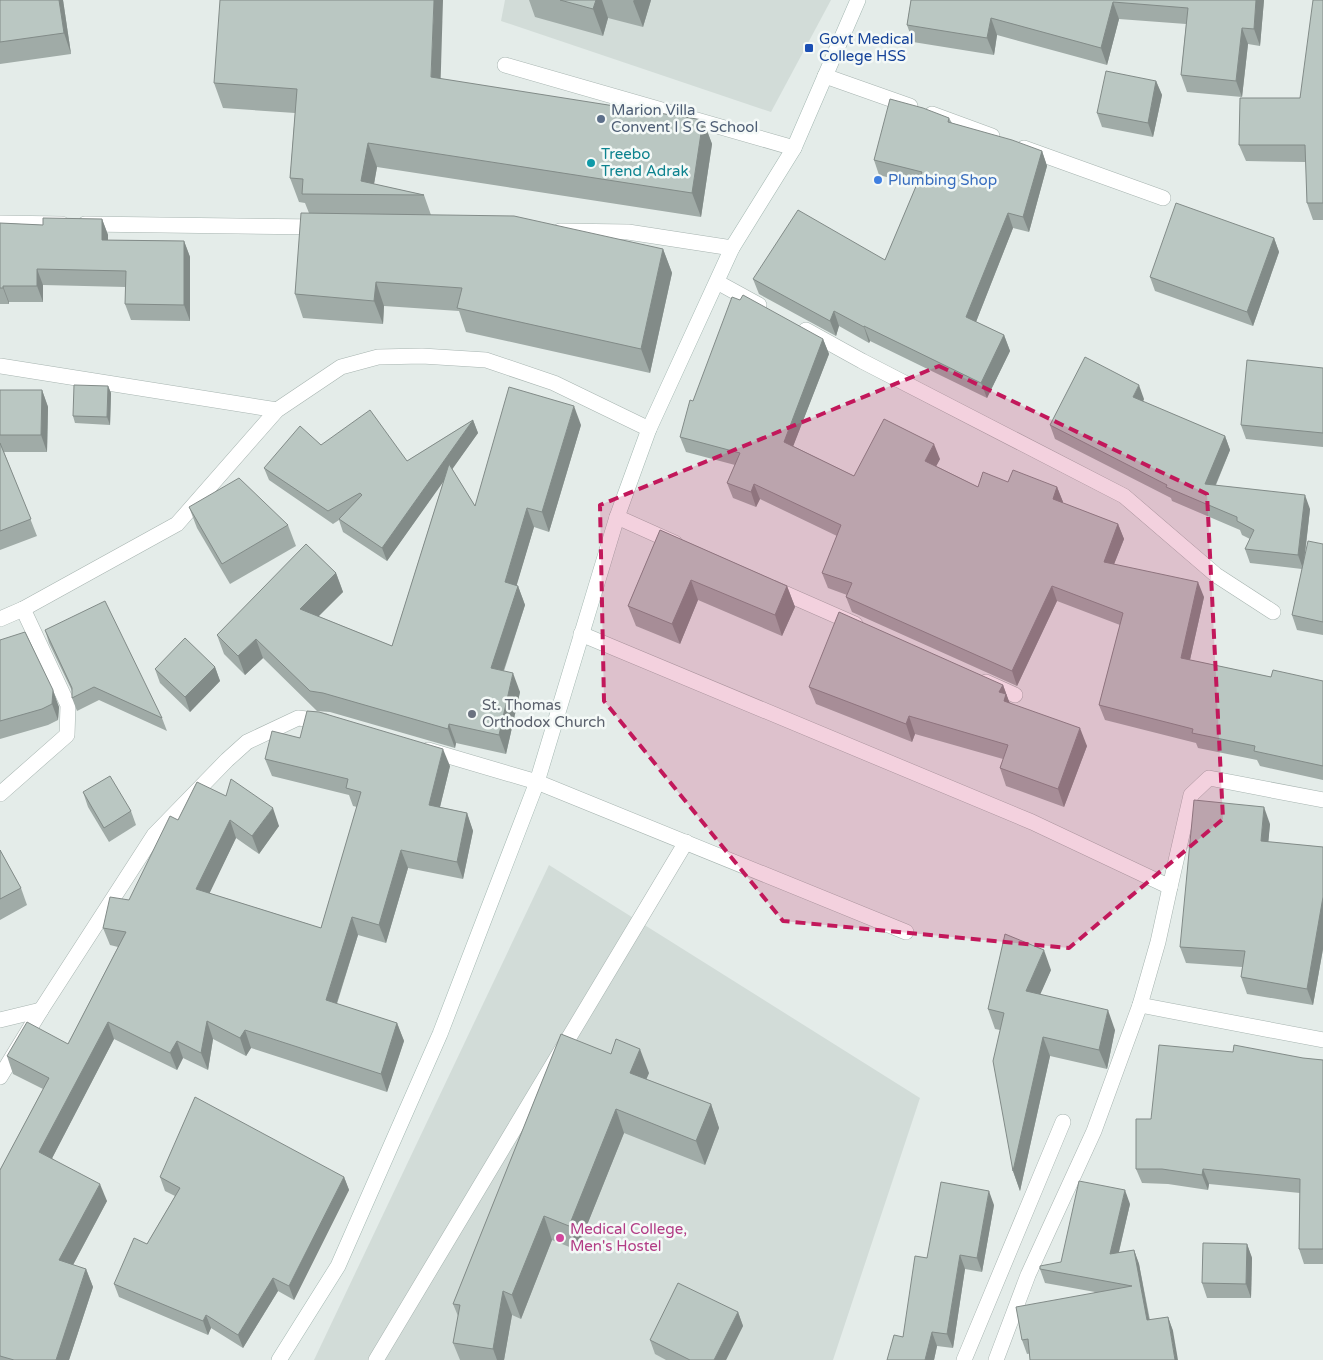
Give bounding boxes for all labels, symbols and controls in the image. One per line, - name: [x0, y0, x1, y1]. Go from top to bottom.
- place label: Govt Medical College HSS: [819, 30, 913, 65]
- marker: Govt Medical College HSS: [803, 42, 815, 54]
- place label: Marion Villa Convent I S C School: [611, 101, 758, 136]
- marker: Marion Villa Convent I S C School: [595, 113, 607, 125]
- place label: Treebo Trend Adrak: [601, 145, 689, 180]
- marker: Treebo Trend Adrak: [585, 157, 597, 169]
- place label: Plumbing Shop: [888, 171, 997, 189]
- marker: Plumbing Shop: [872, 174, 884, 186]
- place label: St. Thomas Orthodox Church: [482, 696, 605, 731]
- marker: St. Thomas Orthodox Church: [466, 708, 478, 720]
- place label: Medical College, Men's Hostel: [570, 1220, 687, 1255]
- marker: Medical College, Men's Hostel: [554, 1232, 566, 1244]

